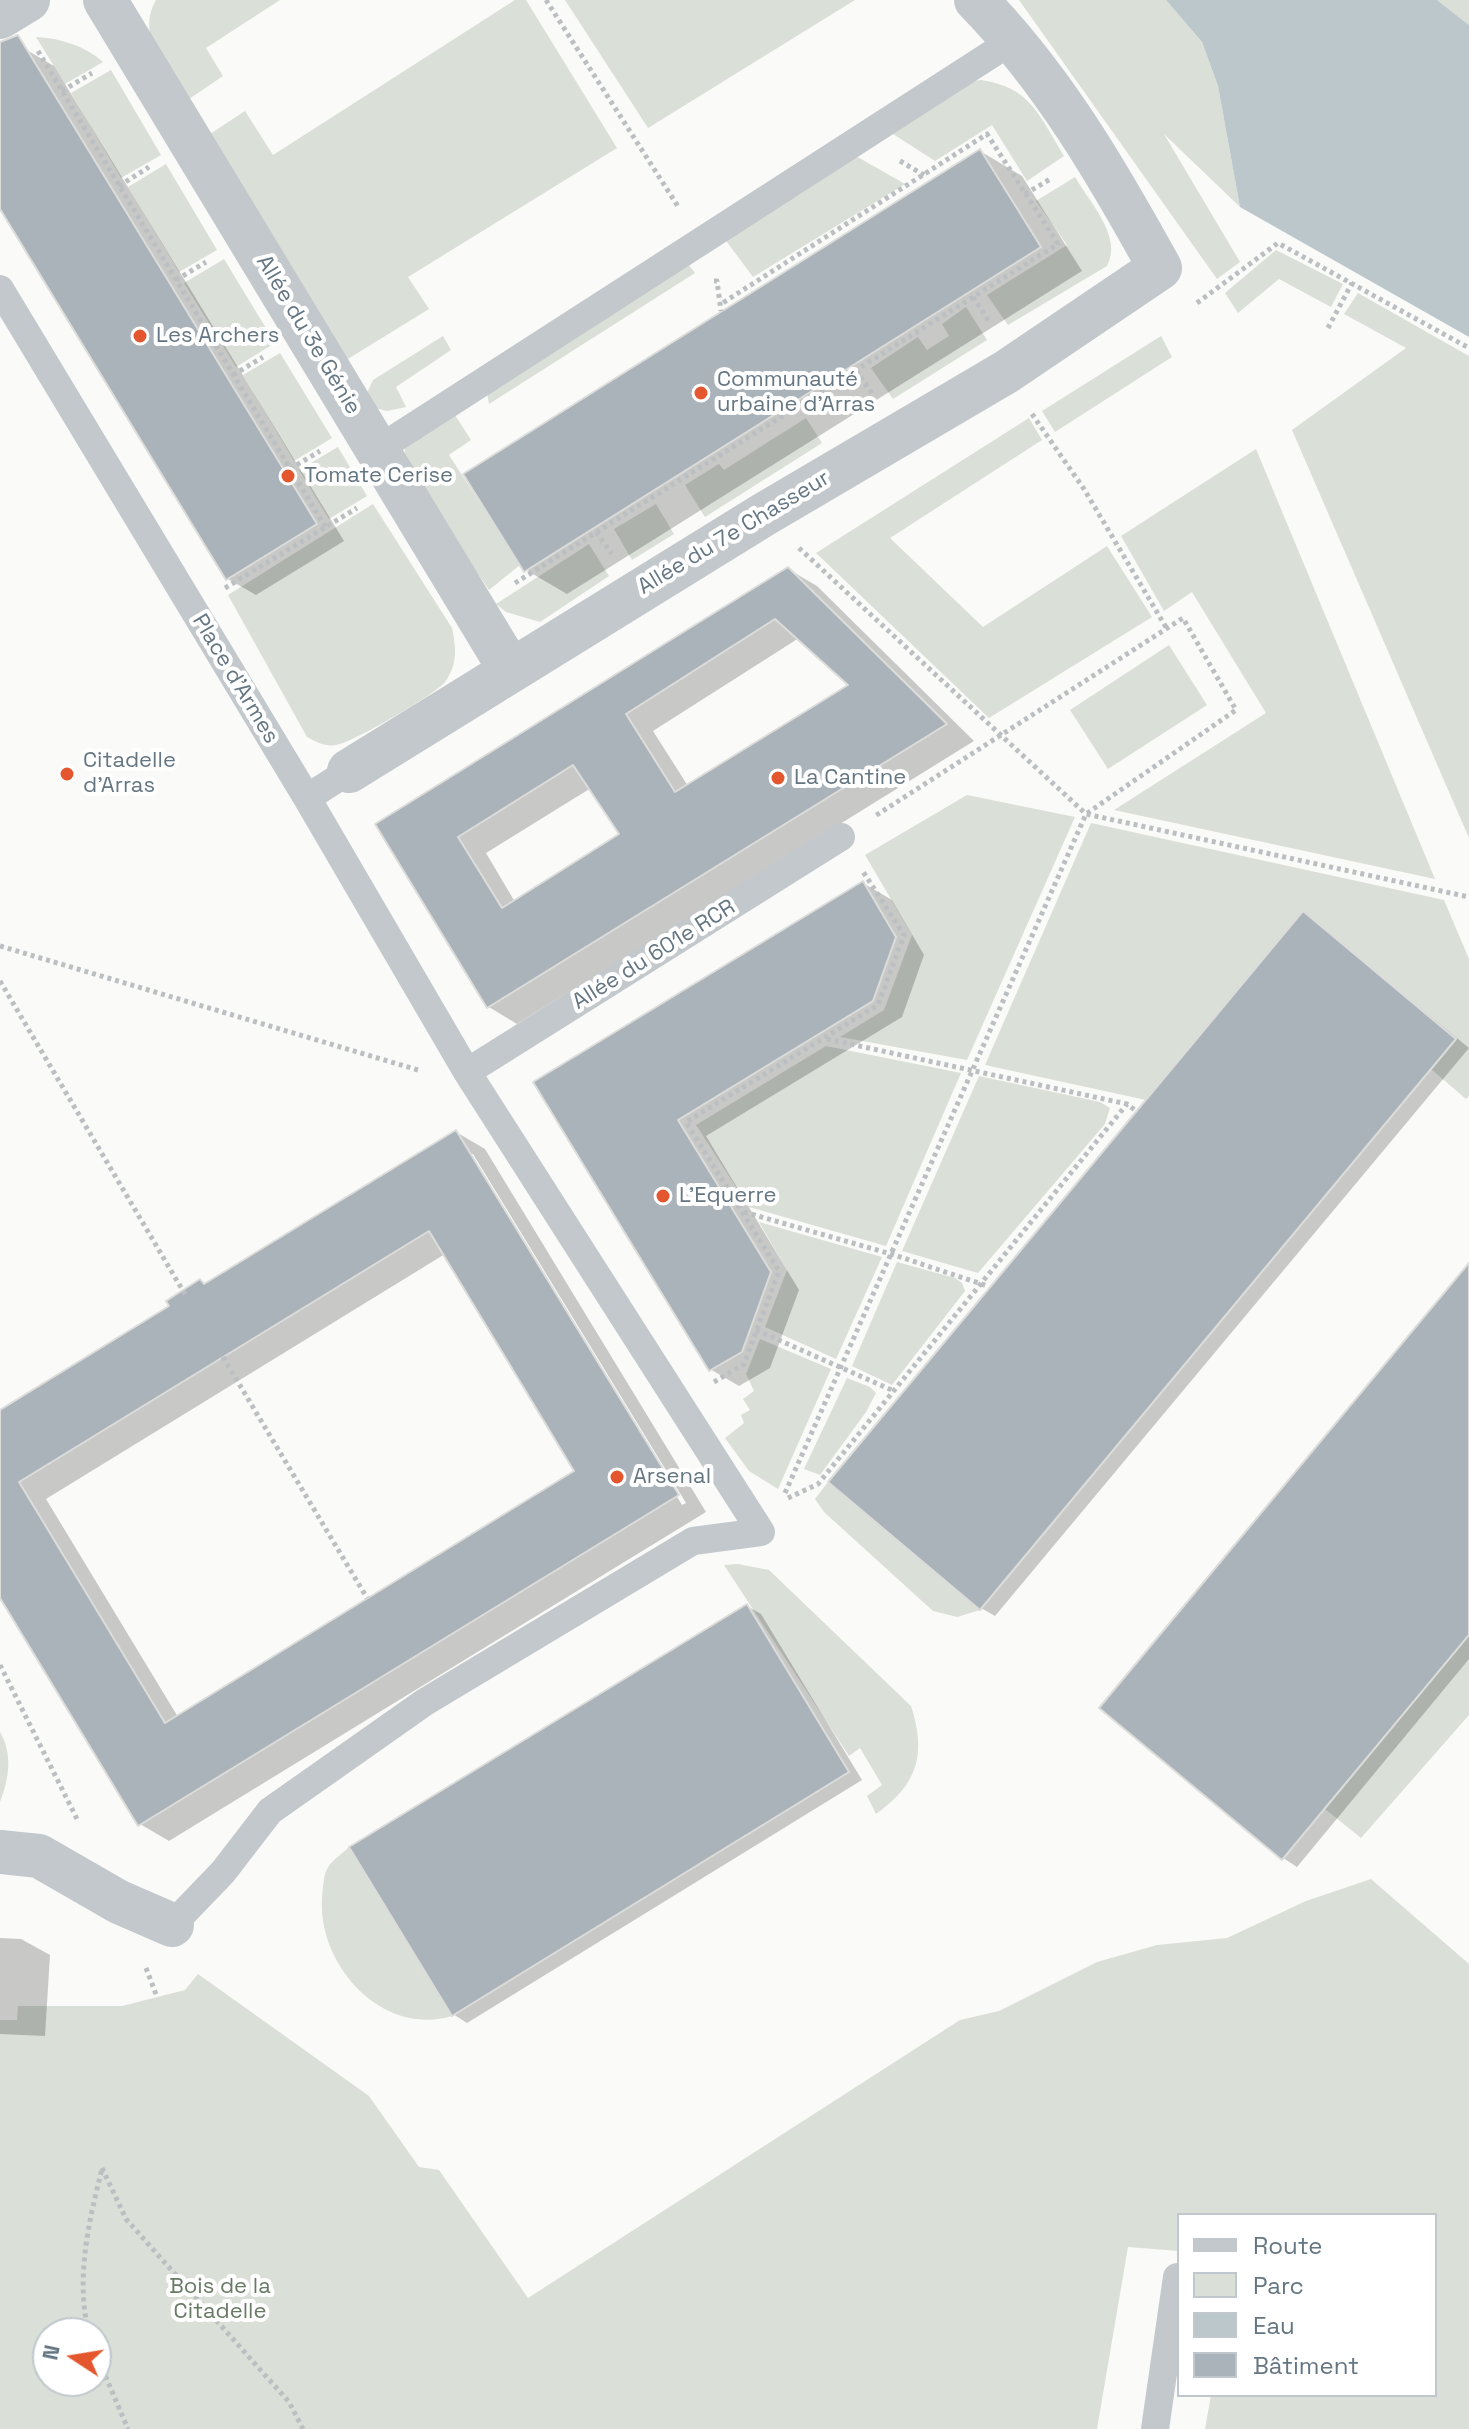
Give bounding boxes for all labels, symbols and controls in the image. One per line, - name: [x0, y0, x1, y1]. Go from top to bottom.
- street label: Allée du 3e Génie: [250, 251, 366, 419]
- place label: Les Archers: [156, 323, 279, 349]
- marker: Les Archers: [131, 327, 149, 345]
- place label: Communauté urbaine d'Arras: [717, 367, 875, 418]
- marker: Communauté urbaine d'Arras: [692, 384, 710, 402]
- place label: Tomate Cerise: [304, 463, 453, 489]
- street label: Allée du 7e Chasseur: [633, 465, 835, 601]
- marker: Tomate Cerise: [279, 467, 297, 485]
- street label: Place d'Armes: [186, 610, 284, 748]
- place label: Citadelle d'Arras: [83, 748, 176, 800]
- marker: Citadelle d'Arras: [58, 765, 76, 783]
- place label: La Cantine: [794, 765, 906, 791]
- marker: La Cantine: [769, 769, 787, 787]
- street label: Allée du 601e RCR: [568, 894, 740, 1016]
- place label: L'Equerre: [679, 1183, 776, 1209]
- marker: L'Equerre: [654, 1187, 672, 1205]
- place label: Arsenal: [633, 1464, 711, 1490]
- marker: Arsenal: [608, 1468, 626, 1486]
- legend: [1177, 2213, 1437, 2397]
- text: Route: [1253, 2230, 1322, 2261]
- text: Parc: [1253, 2270, 1304, 2301]
- park label: Bois de la Citadelle: [169, 2274, 271, 2326]
- text: Eau: [1253, 2310, 1295, 2341]
- north arrow: [32, 2317, 112, 2397]
- text: N: [35, 2342, 66, 2363]
- text: Bâtiment: [1253, 2350, 1359, 2381]

